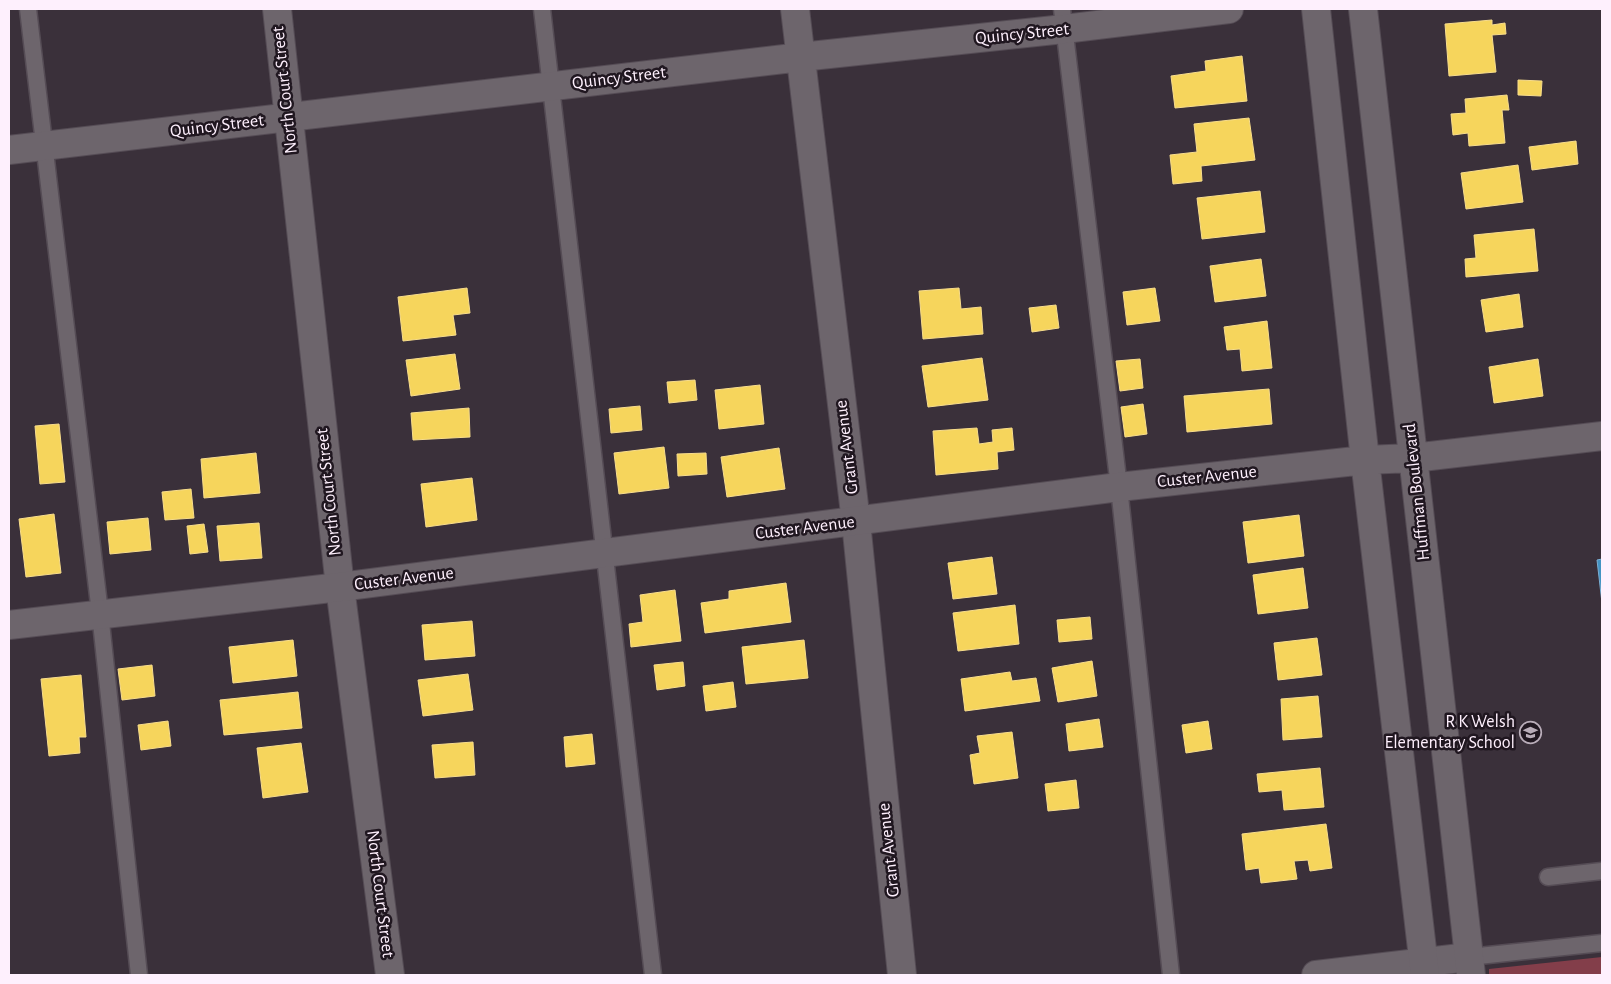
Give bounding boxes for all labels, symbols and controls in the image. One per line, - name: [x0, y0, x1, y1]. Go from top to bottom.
- street label: Quincy Street: [974, 20, 1070, 48]
- street label: North Court Street: [269, 25, 301, 155]
- street label: Quincy Street: [571, 63, 667, 93]
- street label: Quincy Street: [169, 111, 265, 141]
- street label: Grant Avenue: [832, 399, 862, 495]
- street label: Huffman Boulevard: [1401, 423, 1433, 561]
- street label: North Court Street: [313, 427, 345, 557]
- street label: Custer Avenue: [1156, 463, 1258, 491]
- street label: Custer Avenue: [754, 513, 856, 543]
- street label: Custer Avenue: [353, 564, 455, 594]
- place label: R K Welsh Elementary School: [1385, 713, 1515, 752]
- school or university icon: R K Welsh Elementary School: [1519, 720, 1543, 744]
- street label: Grant Avenue: [875, 802, 903, 898]
- street label: North Court Street: [363, 829, 397, 959]

